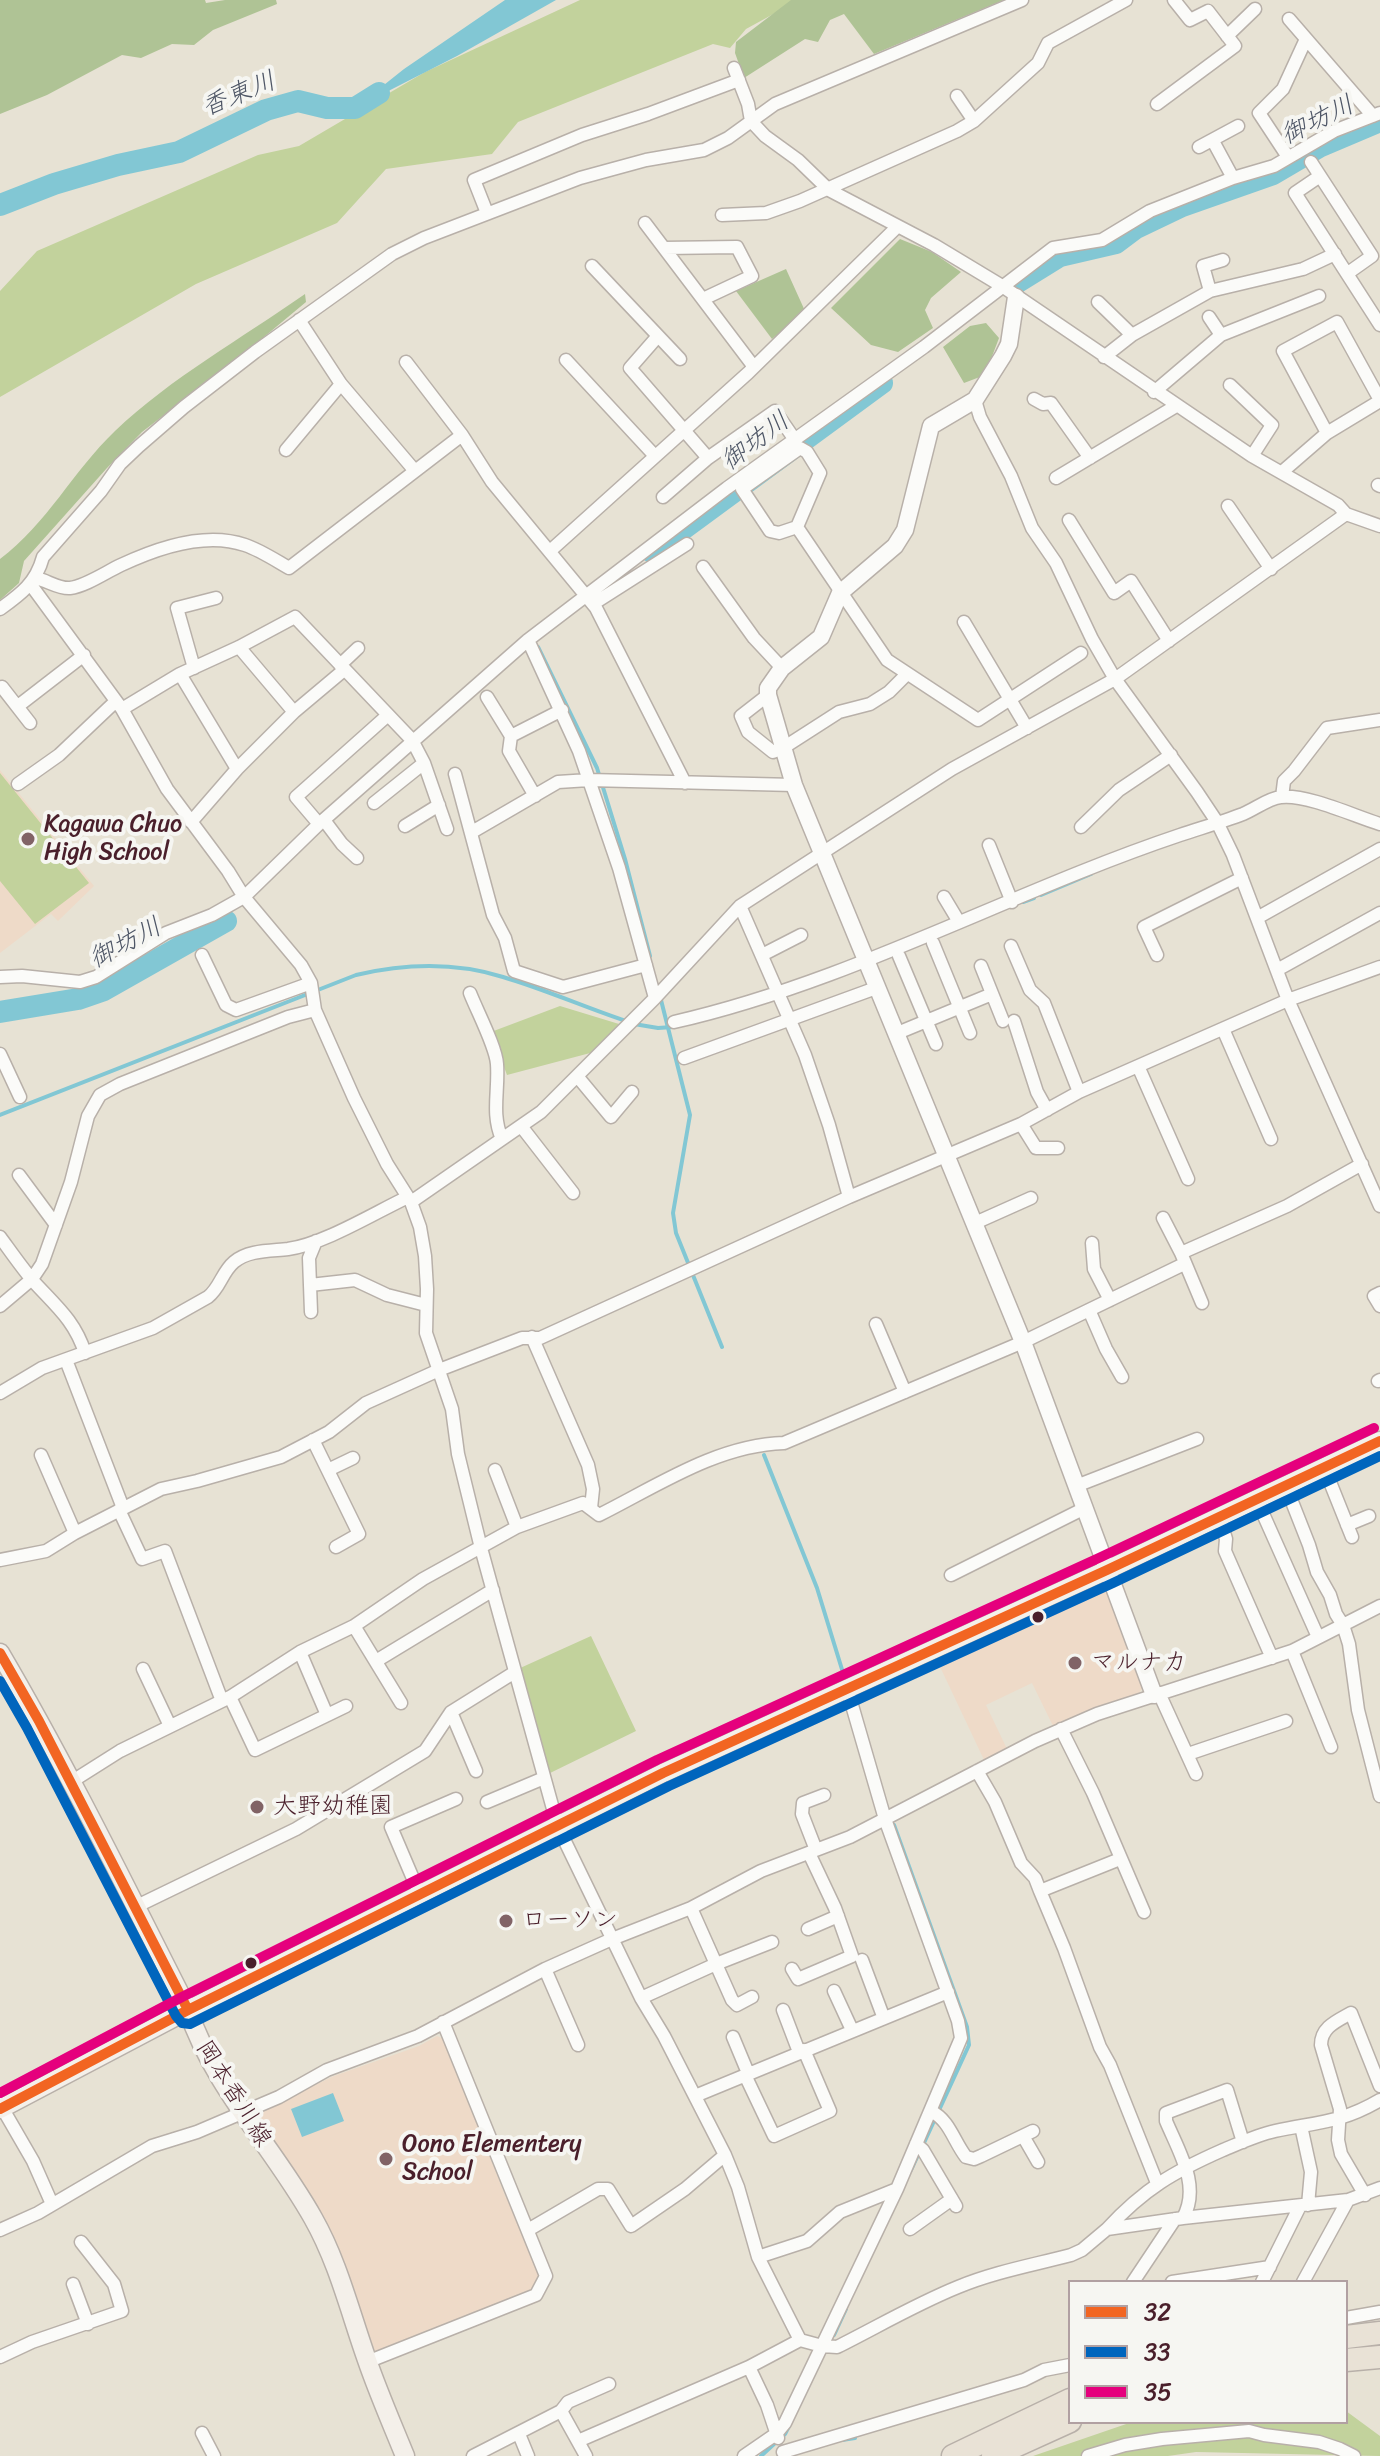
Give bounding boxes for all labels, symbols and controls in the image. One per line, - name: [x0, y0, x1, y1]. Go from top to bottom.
- water label: 香東川: [197, 66, 281, 124]
- water label: 御坊川: [1276, 90, 1360, 152]
- water label: 御坊川: [715, 406, 797, 478]
- place label: Kagawa Chuo High School: [44, 811, 182, 867]
- marker: Kagawa Chuo High School: [19, 830, 37, 848]
- water label: 御坊川: [84, 912, 168, 976]
- unlabelled marker: [1030, 1609, 1046, 1625]
- place label: マルナカ: [1091, 1649, 1187, 1677]
- marker: マルナカ: [1066, 1654, 1084, 1672]
- place label: 大野幼稚園: [273, 1793, 393, 1821]
- marker: 大野幼稚園: [248, 1798, 266, 1816]
- place label: ローソン: [522, 1907, 618, 1935]
- marker: ローソン: [497, 1912, 515, 1930]
- unlabelled marker: [243, 1955, 259, 1971]
- street label: 岡本香川線: [189, 2035, 277, 2153]
- place label: Oono Elementery School: [402, 2131, 582, 2187]
- marker: Oono Elementery School: [377, 2150, 395, 2168]
- legend: [1068, 2280, 1348, 2424]
- text: 32: [1144, 2291, 1171, 2333]
- text: 33: [1144, 2331, 1170, 2373]
- text: 35: [1144, 2371, 1172, 2413]

